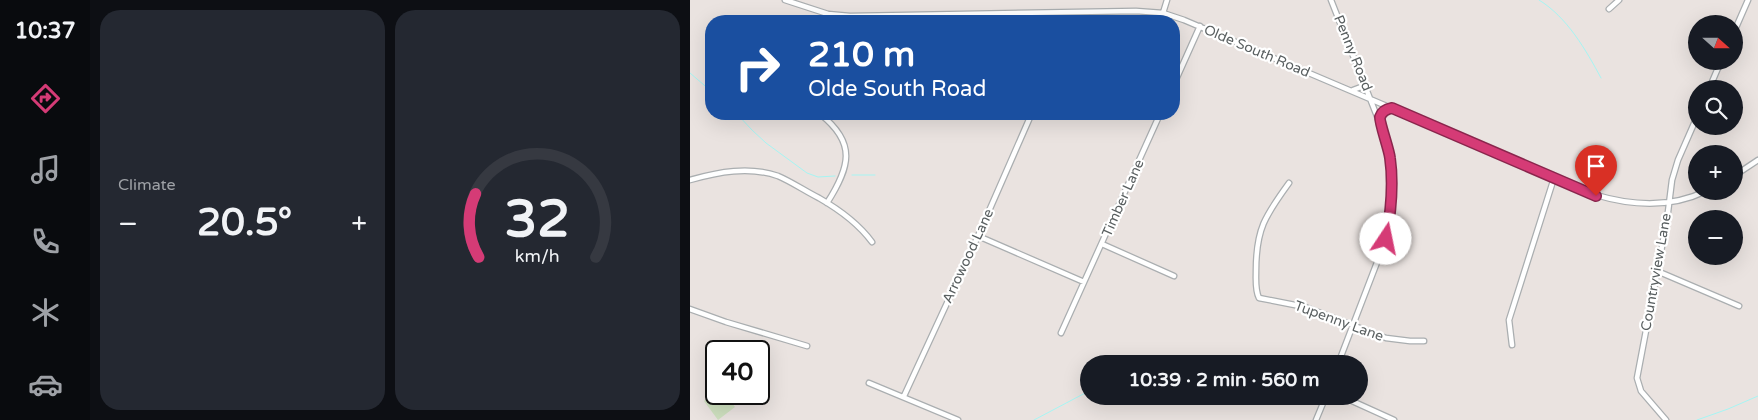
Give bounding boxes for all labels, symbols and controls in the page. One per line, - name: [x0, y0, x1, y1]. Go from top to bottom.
- street label: Penny Road: [1330, 13, 1376, 93]
- north arrow: [1688, 15, 1742, 70]
- map controls: [1688, 15, 1743, 265]
- text: 10:37: [15, 18, 75, 44]
- street label: Olde South Road: [1201, 21, 1313, 81]
- text: 210 m: [808, 34, 915, 76]
- icon: right: [725, 35, 790, 100]
- text: Olde South Road: [808, 76, 986, 102]
- button: search: [1688, 80, 1743, 135]
- icon: directions: [28, 81, 63, 116]
- pin: [1575, 145, 1617, 196]
- button: +: [1688, 145, 1743, 200]
- icon: music: [28, 152, 63, 187]
- icon: arrive: [1582, 152, 1610, 180]
- street label: Timber Lane: [1098, 157, 1148, 239]
- text: Climate: [118, 175, 176, 195]
- text: 32: [505, 188, 570, 251]
- text: 20.5°: [197, 200, 292, 246]
- street label: Arrowood Lane: [939, 206, 997, 306]
- text: −: [118, 207, 138, 241]
- text: +: [351, 207, 367, 241]
- button: −: [1688, 210, 1743, 265]
- position arrow: [1359, 212, 1411, 264]
- street label: Countryview Lane: [1637, 212, 1675, 332]
- icon: phone: [28, 224, 63, 259]
- text: km/h: [515, 246, 560, 267]
- icon: climate: [28, 295, 63, 330]
- street label: Tupenny Lane: [1292, 297, 1386, 345]
- speed limit sign: 40: [705, 340, 770, 405]
- icon: car: [28, 367, 63, 402]
- text: 10:39 · 2 min · 560 m: [1128, 369, 1320, 391]

